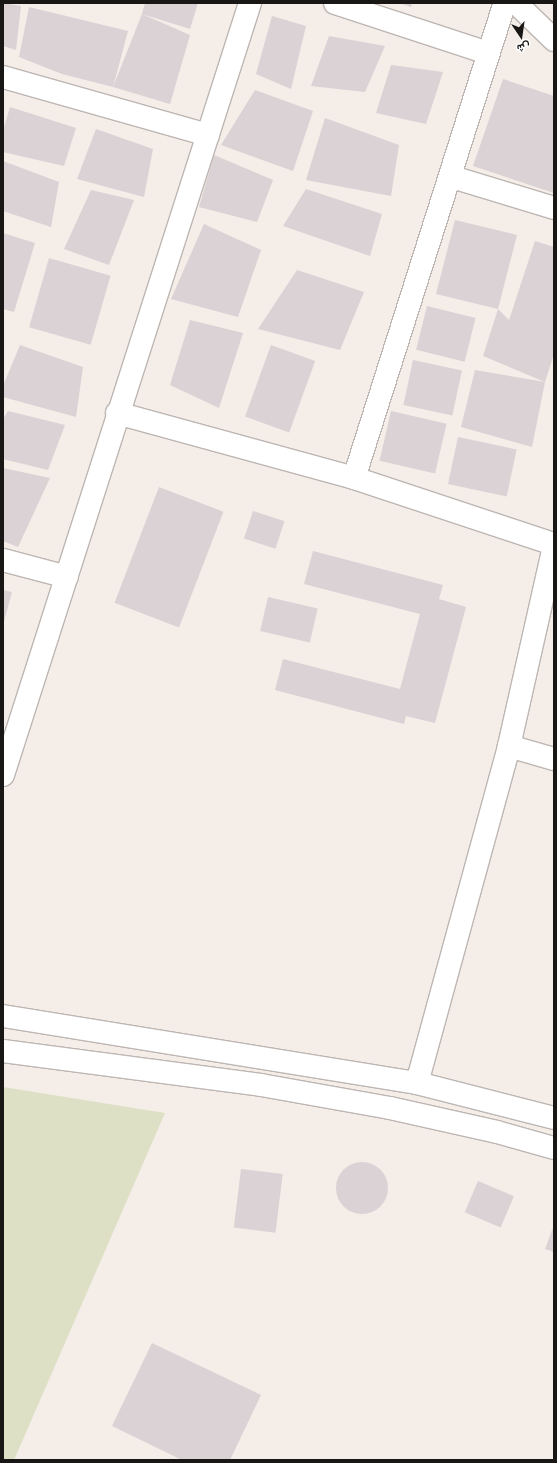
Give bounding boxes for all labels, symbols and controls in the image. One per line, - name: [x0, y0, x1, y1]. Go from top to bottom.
- north arrow: [501, 16, 541, 56]
- text: ش: [516, 39, 532, 56]

